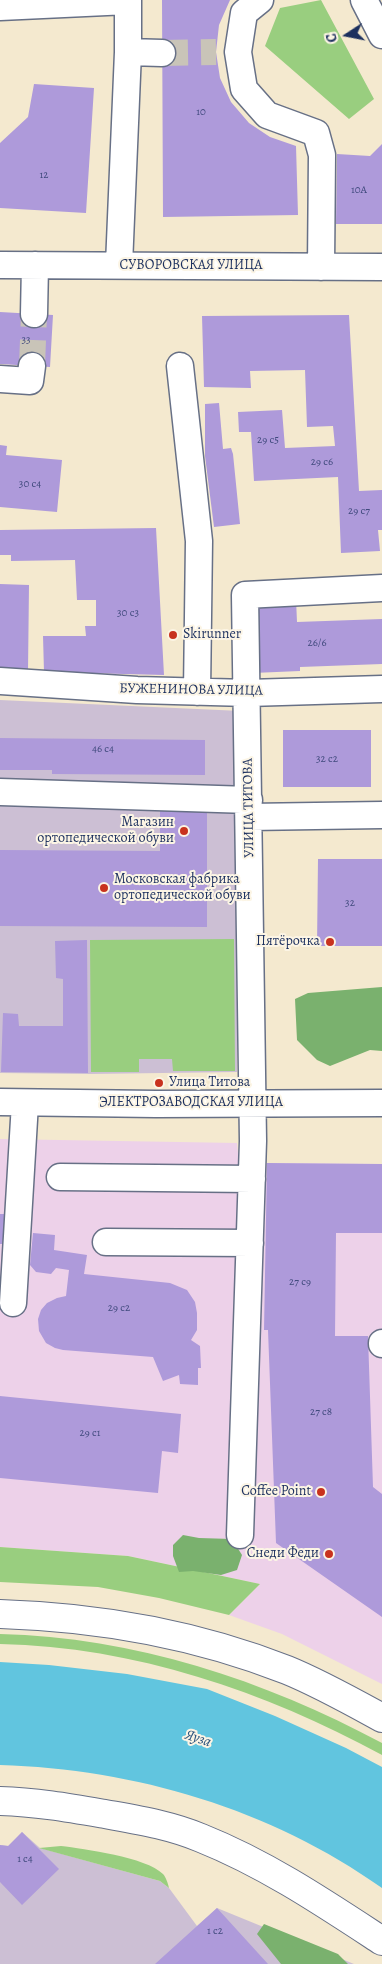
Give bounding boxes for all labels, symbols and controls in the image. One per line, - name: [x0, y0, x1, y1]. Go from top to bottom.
- north arrow: [322, 10, 372, 60]
- text: С: [322, 32, 342, 44]
- house number: 10: [196, 105, 206, 119]
- house number: 12: [40, 168, 48, 182]
- house number: 10А: [351, 183, 367, 197]
- street label: СУВОРОВСКАЯ УЛИЦА: [120, 258, 262, 274]
- house number: 33: [21, 333, 31, 347]
- house number: 29 с5: [257, 433, 279, 447]
- house number: 29 с6: [311, 455, 333, 469]
- house number: 30 с4: [19, 477, 41, 491]
- house number: 29 с7: [348, 504, 370, 518]
- house number: 30 с3: [117, 606, 139, 620]
- place label: Skirunner: [183, 627, 241, 643]
- marker: Skirunner: [167, 629, 179, 641]
- house number: 26/6: [307, 636, 327, 650]
- street label: БУЖЕНИНОВА УЛИЦА: [119, 680, 263, 700]
- house number: 46 с4: [92, 742, 114, 756]
- house number: 32 с2: [316, 752, 338, 766]
- street label: УЛИЦА ТИТОВА: [240, 758, 258, 858]
- place label: Магазин ортопедической обуви: [37, 815, 174, 848]
- marker: Магазин ортопедической обуви: [178, 825, 190, 837]
- place label: Московская фабрика ортопедической обуви: [114, 872, 251, 904]
- marker: Московская фабрика ортопедической обуви: [98, 882, 110, 894]
- house number: 32: [345, 896, 355, 910]
- place label: Пятёрочка: [256, 934, 320, 950]
- marker: Пятёрочка: [324, 936, 336, 948]
- place label: Улица Титова: [169, 1075, 250, 1091]
- marker: Улица Титова: [153, 1077, 165, 1089]
- street label: ЭЛЕКТРОЗАВОДСКАЯ УЛИЦА: [99, 1095, 283, 1111]
- house number: 27 с9: [289, 1275, 311, 1289]
- house number: 29 с2: [108, 1301, 130, 1315]
- house number: 27 с8: [310, 1405, 332, 1419]
- house number: 29 с1: [80, 1426, 100, 1440]
- place label: Coffee Point: [241, 1484, 311, 1500]
- marker: Coffee Point: [315, 1486, 327, 1498]
- place label: Снеди Феди: [247, 1546, 319, 1562]
- marker: Снеди Феди: [323, 1548, 335, 1560]
- water label: Яуза: [182, 1726, 214, 1752]
- house number: 1 с4: [17, 1852, 33, 1866]
- house number: 1 с2: [207, 1924, 223, 1938]

